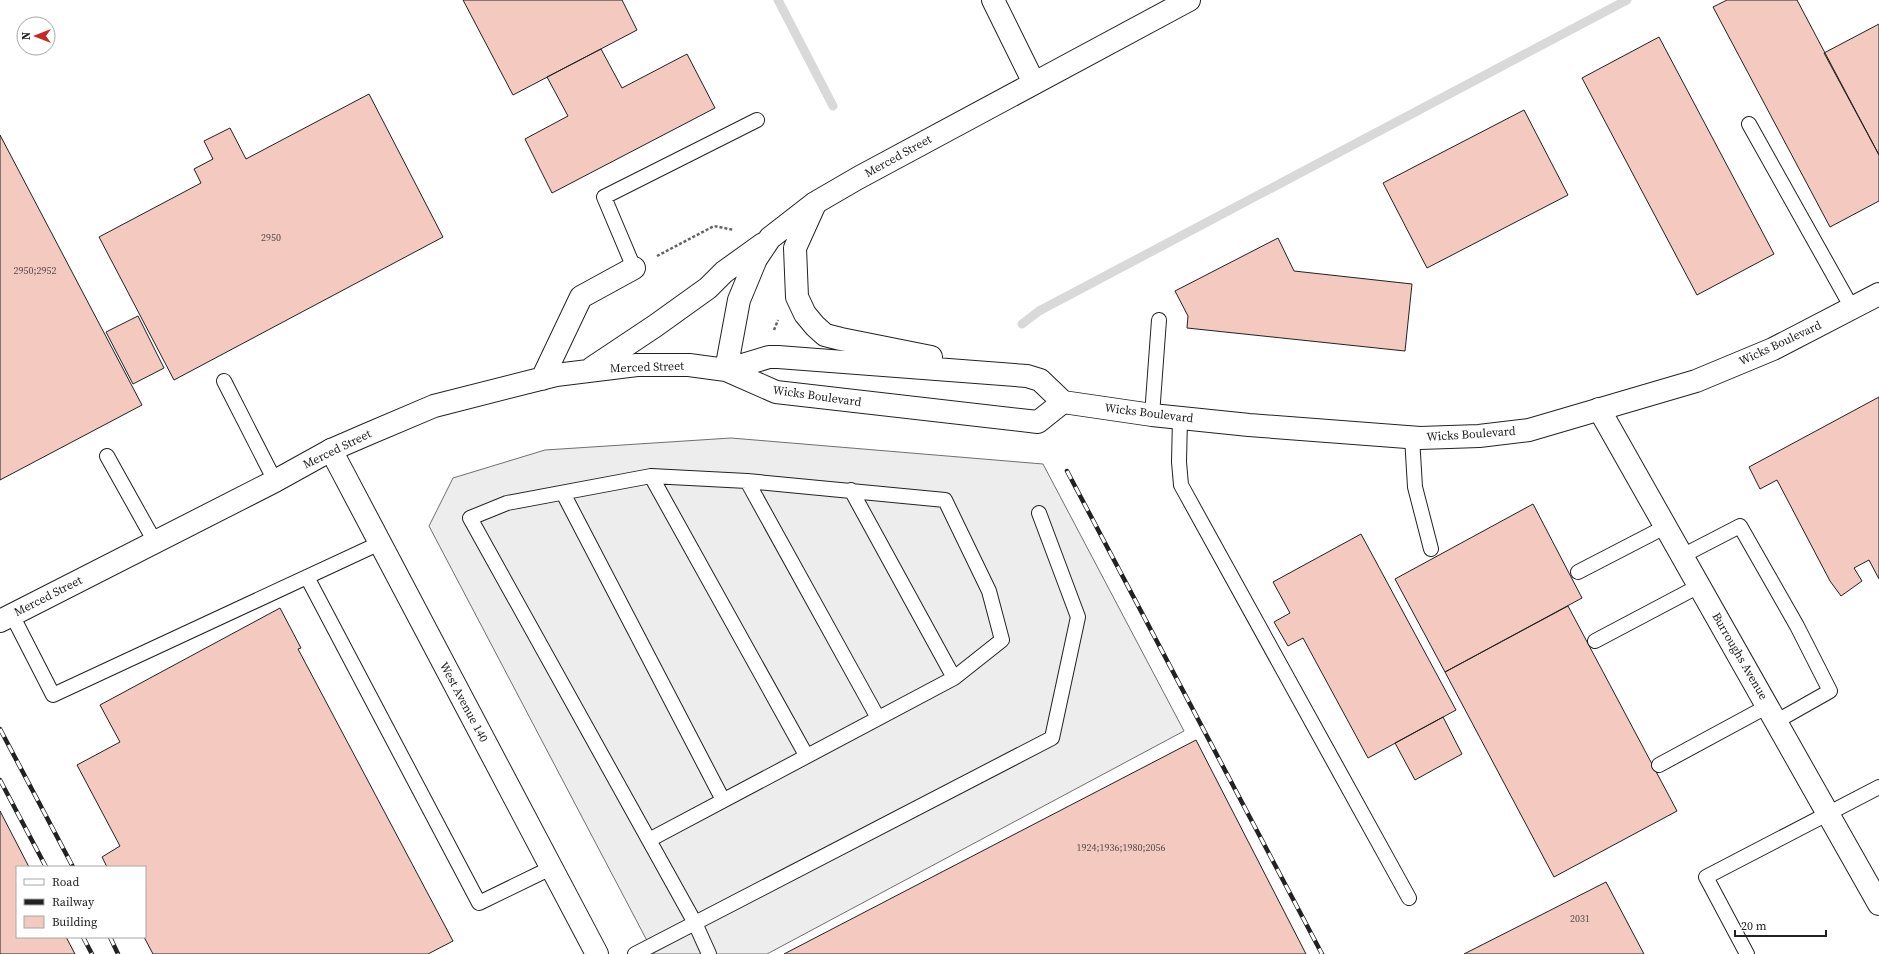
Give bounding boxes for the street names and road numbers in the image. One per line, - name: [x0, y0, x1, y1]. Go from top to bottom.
- street label: Merced Street: [862, 131, 934, 181]
- street label: Wicks Boulevard: [1736, 317, 1824, 369]
- street label: Merced Street: [610, 358, 684, 376]
- street label: Wicks Boulevard: [772, 382, 863, 410]
- street label: Wicks Boulevard: [1104, 400, 1194, 426]
- street label: Wicks Boulevard: [1426, 423, 1516, 445]
- street label: Merced Street: [300, 425, 374, 472]
- street label: Merced Street: [11, 572, 85, 620]
- street label: Burroughs Avenue: [1708, 609, 1772, 703]
- street label: West Avenue 140: [436, 659, 492, 745]

